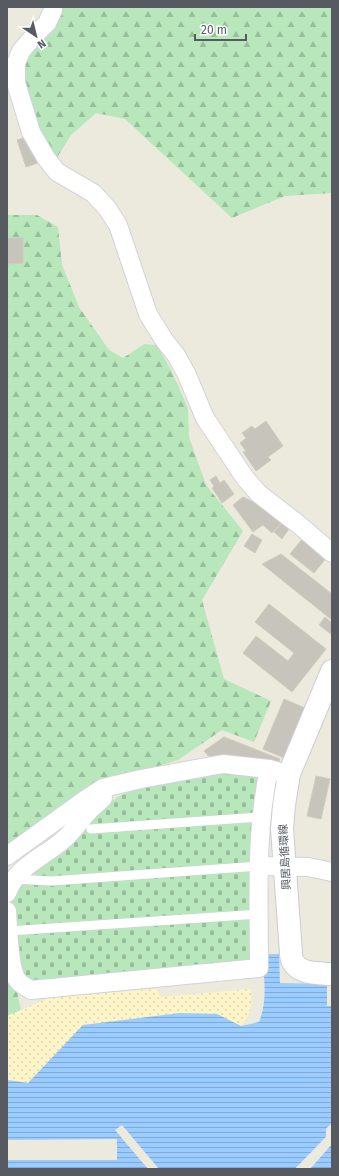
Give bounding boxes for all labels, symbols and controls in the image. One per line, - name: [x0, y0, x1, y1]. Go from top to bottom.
- north arrow: [16, 16, 56, 56]
- scale bar: [195, 16, 246, 42]
- text: 20 m: [201, 23, 227, 37]
- text: N: [35, 36, 48, 51]
- street label: 興居島循環線: [277, 824, 293, 890]

